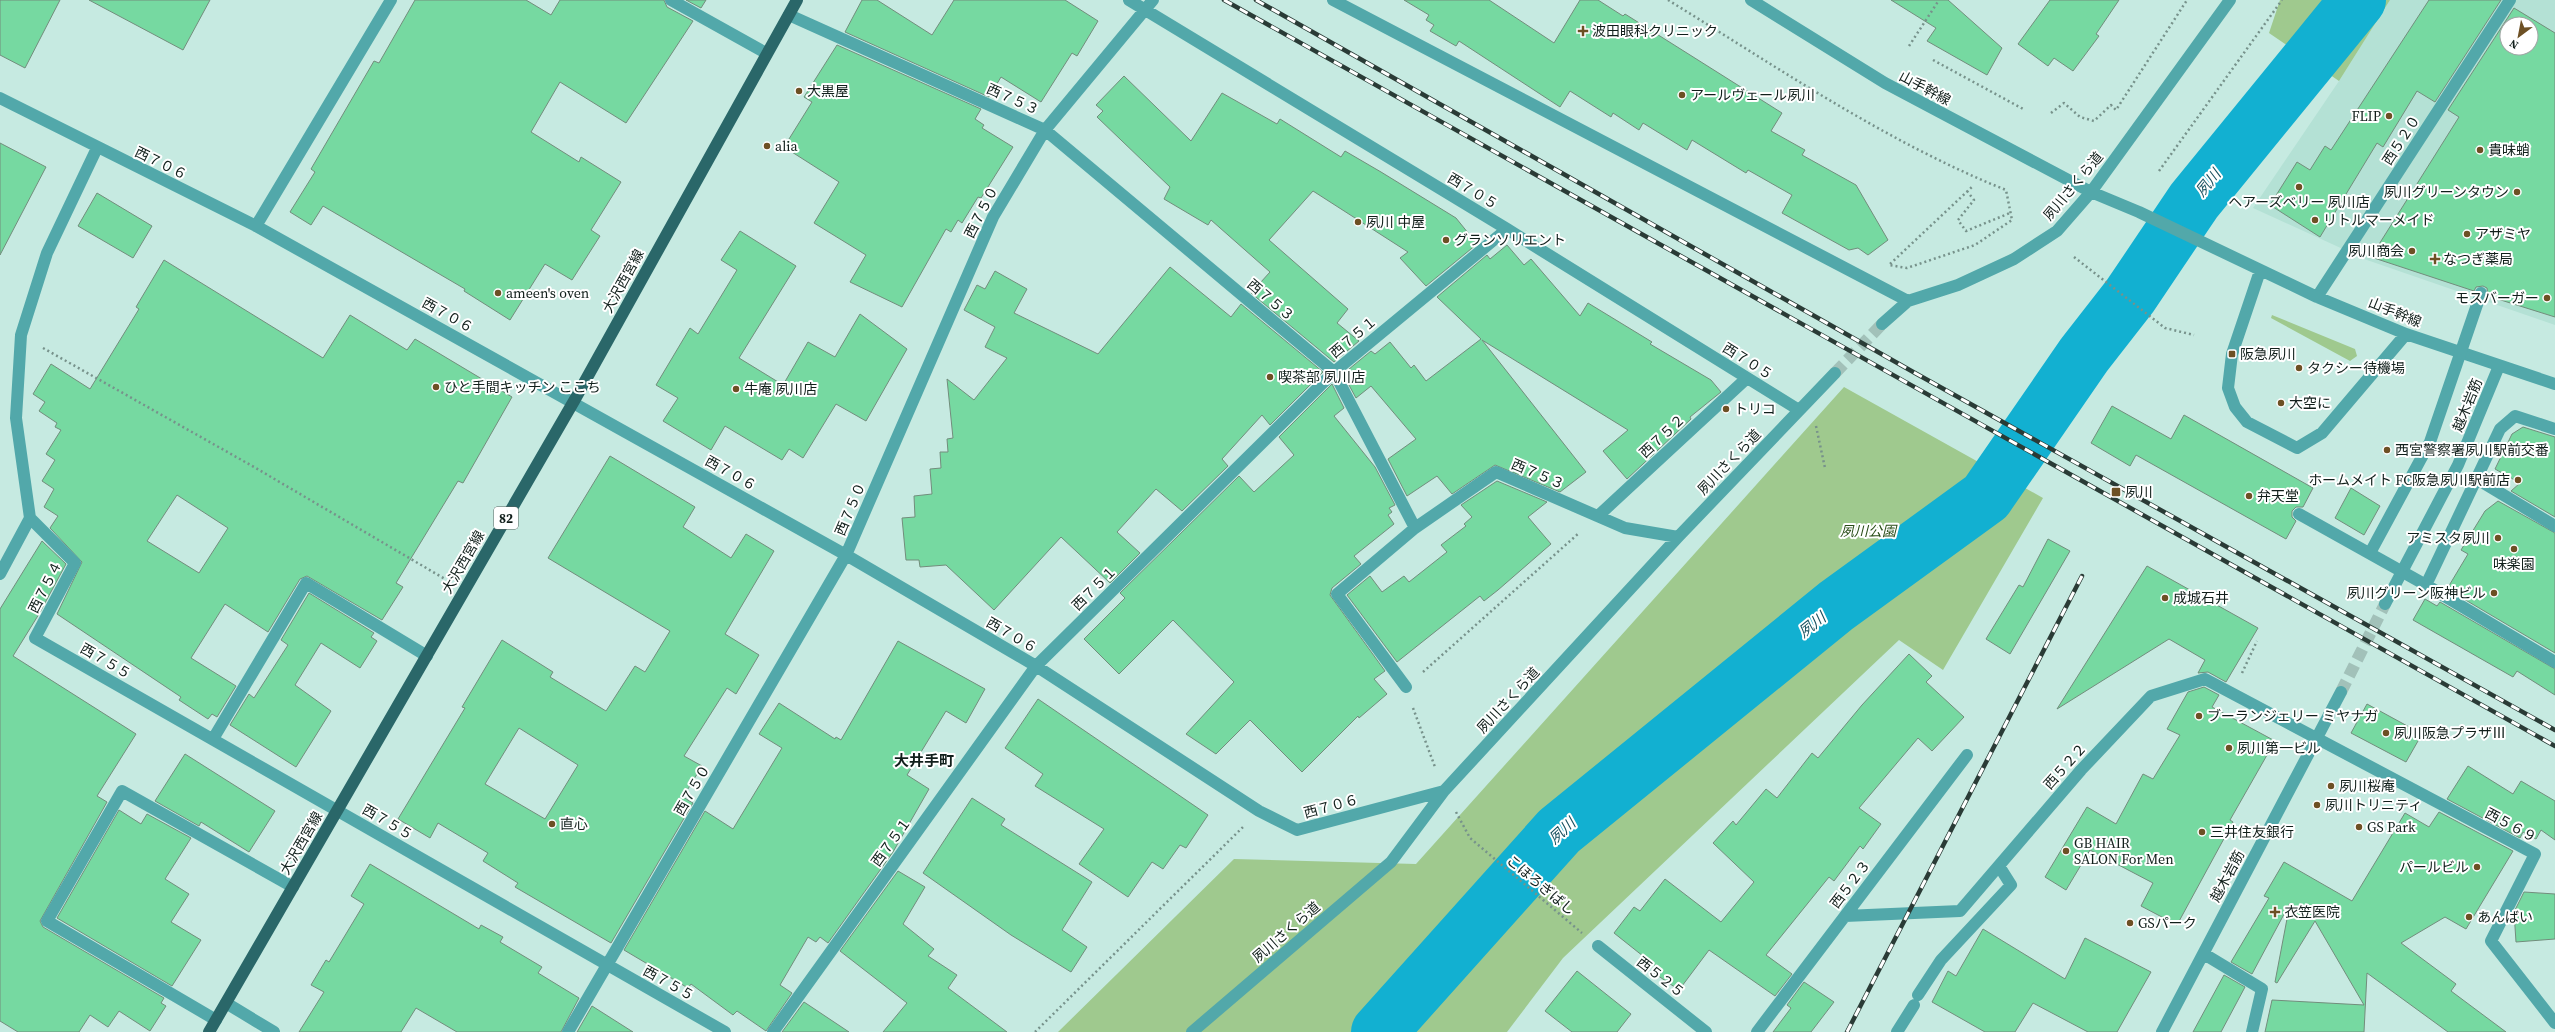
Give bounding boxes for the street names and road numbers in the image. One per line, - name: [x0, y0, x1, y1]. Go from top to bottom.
- street label: 山手幹線: [1896, 66, 1954, 110]
- street label: 西７５３: [983, 78, 1043, 120]
- street label: 西５２０: [2377, 111, 2425, 169]
- street label: 西７０６: [131, 142, 191, 184]
- street label: 夙川さくら道: [2038, 147, 2108, 225]
- street label: 西７０５: [1444, 168, 1502, 214]
- street label: 西７５０: [959, 183, 1003, 241]
- street label: 大沢西宮線: [597, 246, 649, 316]
- street label: 西７５３: [1243, 274, 1299, 326]
- street label: 山手幹線: [2365, 292, 2425, 332]
- street label: 西７０６: [419, 293, 477, 337]
- street label: 西７５１: [1325, 311, 1381, 363]
- street label: 西７０５: [1719, 338, 1777, 384]
- street label: 越木岩筋: [2447, 375, 2487, 435]
- street label: 西７５２: [1635, 410, 1689, 462]
- street label: 夙川さくら道: [1693, 425, 1765, 499]
- street label: 西７０６: [702, 451, 760, 495]
- street label: 西７５３: [1508, 454, 1568, 494]
- street label: 西７５０: [830, 479, 870, 539]
- road number: 82: [494, 507, 518, 529]
- street label: 大沢西宮線: [437, 527, 489, 597]
- street label: 西７５４: [23, 558, 67, 616]
- street label: 西７５１: [1067, 561, 1121, 615]
- street label: 西７０６: [983, 612, 1041, 658]
- street label: 西７５５: [77, 638, 135, 684]
- street label: 夙川さくら道: [1472, 662, 1544, 738]
- street label: 西５２２: [2039, 739, 2091, 793]
- street label: 西７５０: [669, 761, 715, 819]
- street label: 西７０６: [1301, 789, 1361, 823]
- street label: 西７５５: [359, 799, 417, 845]
- street label: 西５６９: [2482, 803, 2540, 847]
- street label: 大沢西宮線: [275, 808, 327, 878]
- street label: 西７５１: [866, 813, 916, 871]
- street label: 越木岩筋: [2205, 847, 2249, 905]
- street label: こほろぎばし: [1502, 850, 1580, 920]
- street label: 西５２３: [1825, 856, 1875, 912]
- street label: 夙川さくら道: [1248, 897, 1324, 967]
- street label: 西５２５: [1633, 952, 1689, 1002]
- street label: 西７５５: [640, 961, 698, 1005]

